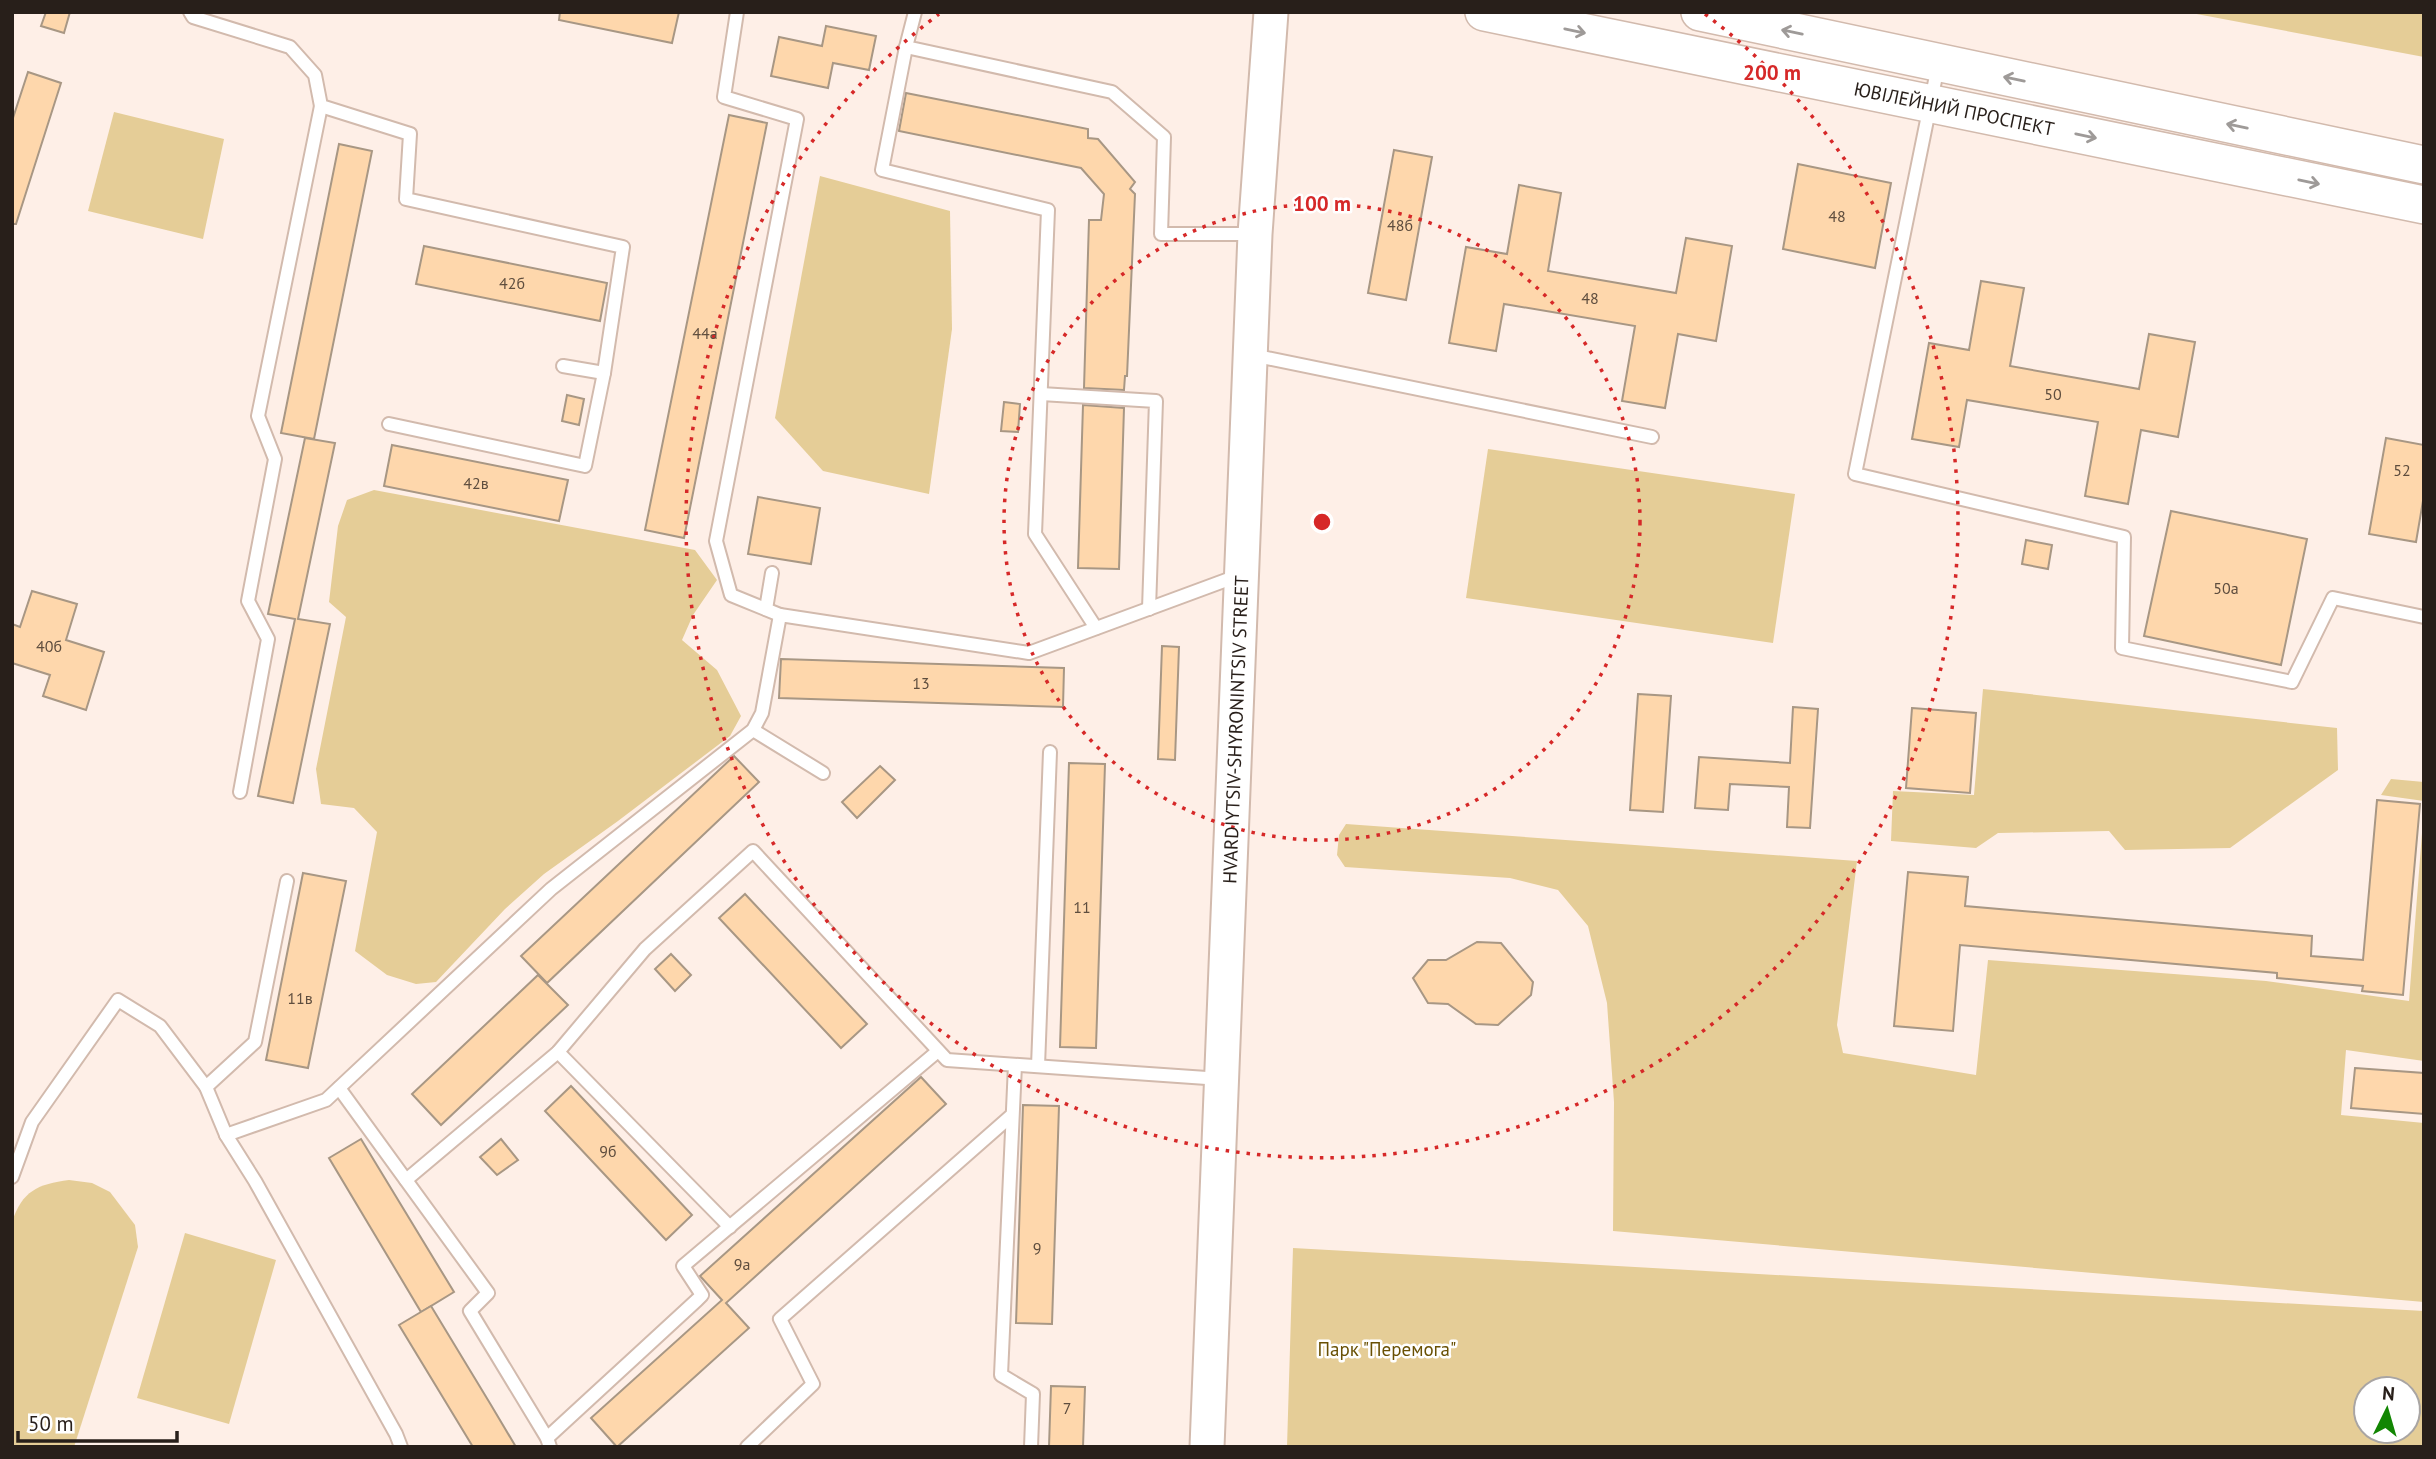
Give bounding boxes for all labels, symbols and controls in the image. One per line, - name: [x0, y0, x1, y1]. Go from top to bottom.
- one-way arrow: [1563, 24, 1586, 38]
- one-way arrow: [1781, 24, 1804, 38]
- text: 200 m: [1743, 59, 1801, 86]
- one-way arrow: [2003, 71, 2026, 85]
- street label: ЮВІЛЕЙНИЙ ПРОСПЕКТ: [1852, 76, 2057, 141]
- one-way arrow: [2226, 118, 2249, 132]
- one-way arrow: [2074, 129, 2097, 143]
- one-way arrow: [2297, 175, 2320, 189]
- text: 100 m: [1293, 190, 1351, 217]
- house number: 48: [1828, 206, 1846, 226]
- house number: 48б: [1387, 215, 1413, 235]
- house number: 42б: [499, 273, 525, 293]
- house number: 48: [1581, 288, 1599, 308]
- house number: 44а: [692, 323, 718, 343]
- house number: 50: [2044, 384, 2062, 404]
- house number: 52: [2393, 460, 2411, 480]
- house number: 42в: [463, 473, 489, 493]
- centre of rings: [1310, 510, 1334, 534]
- street label: HVARDIYTSIV-SHYRONINTSIV STREET: [1217, 574, 1254, 884]
- house number: 50а: [2213, 578, 2239, 598]
- house number: 40б: [36, 636, 62, 656]
- house number: 13: [912, 673, 930, 693]
- house number: 11: [1073, 897, 1091, 917]
- house number: 11в: [287, 988, 313, 1008]
- house number: 9б: [599, 1141, 617, 1161]
- house number: 9: [1033, 1238, 1041, 1258]
- house number: 9а: [734, 1254, 750, 1274]
- park label: Парк "Перемога": [1318, 1337, 1456, 1361]
- north arrow: [2352, 1375, 2422, 1445]
- text: N: [2381, 1381, 2396, 1406]
- house number: 7: [1063, 1398, 1071, 1418]
- scale bar: [18, 1400, 177, 1444]
- text: 50 m: [28, 1410, 74, 1437]

